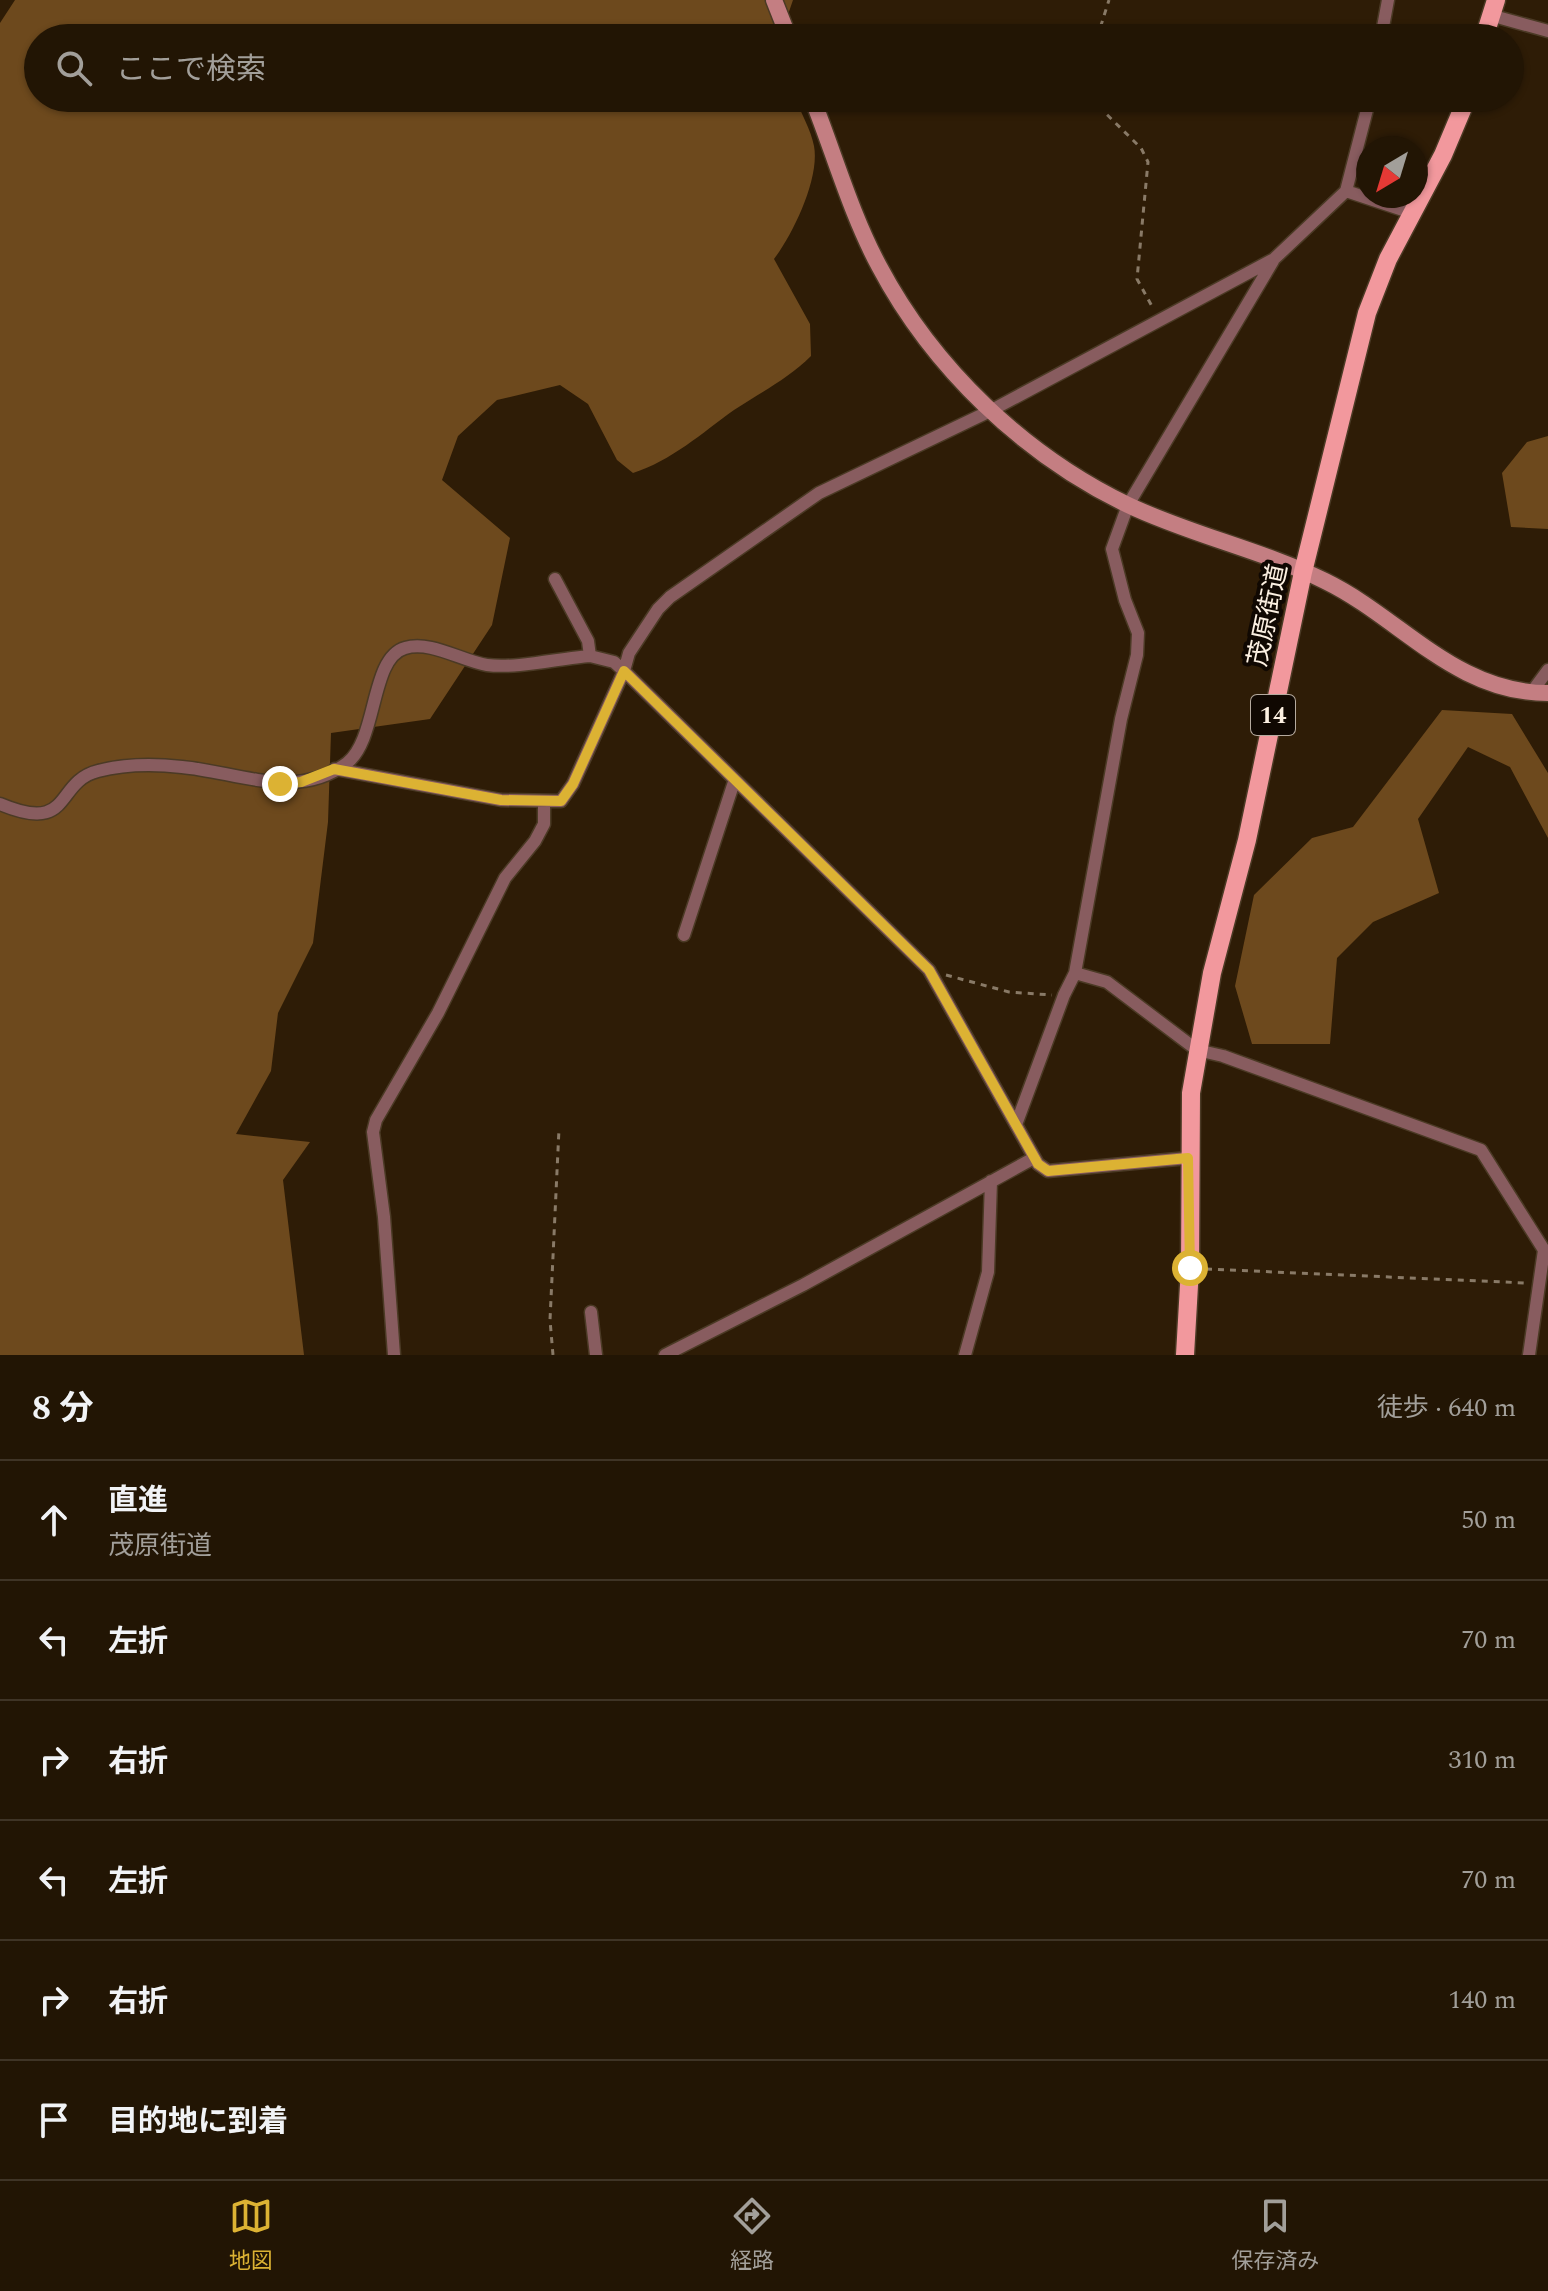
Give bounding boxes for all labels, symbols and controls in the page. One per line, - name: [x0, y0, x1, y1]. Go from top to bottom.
- search box: [24, 24, 1524, 112]
- icon: search: [52, 46, 96, 90]
- text: ここで検索: [116, 47, 266, 93]
- north arrow: [1356, 136, 1428, 208]
- street label: 茂原街道: [1238, 560, 1298, 670]
- road number: 14: [1251, 695, 1295, 735]
- route end: [262, 766, 298, 802]
- route start: [1172, 1250, 1208, 1286]
- text: 8 分: [32, 1383, 94, 1435]
- text: 徒歩 · 640 m: [1377, 1388, 1516, 1428]
- text: 直進: [108, 1478, 168, 1524]
- icon: ahead: [32, 1498, 76, 1542]
- text: 50 m: [1461, 1500, 1516, 1540]
- text: 茂原街道: [108, 1526, 212, 1566]
- icon: left: [32, 1618, 76, 1662]
- text: 左折: [108, 1619, 168, 1665]
- text: 70 m: [1461, 1620, 1516, 1660]
- icon: right: [32, 1738, 76, 1782]
- text: 右折: [108, 1739, 168, 1785]
- text: 310 m: [1448, 1740, 1516, 1780]
- icon: left: [32, 1858, 76, 1902]
- text: 左折: [108, 1859, 168, 1905]
- text: 70 m: [1461, 1860, 1516, 1900]
- icon: right: [32, 1978, 76, 2022]
- text: 右折: [108, 1979, 168, 2025]
- text: 140 m: [1448, 1980, 1516, 2020]
- icon: arrive: [32, 2098, 76, 2142]
- text: 目的地に到着: [108, 2099, 288, 2145]
- tab: 地図: [229, 2194, 273, 2278]
- tab: 経路: [730, 2194, 774, 2278]
- tab: 保存済み: [1231, 2194, 1319, 2278]

